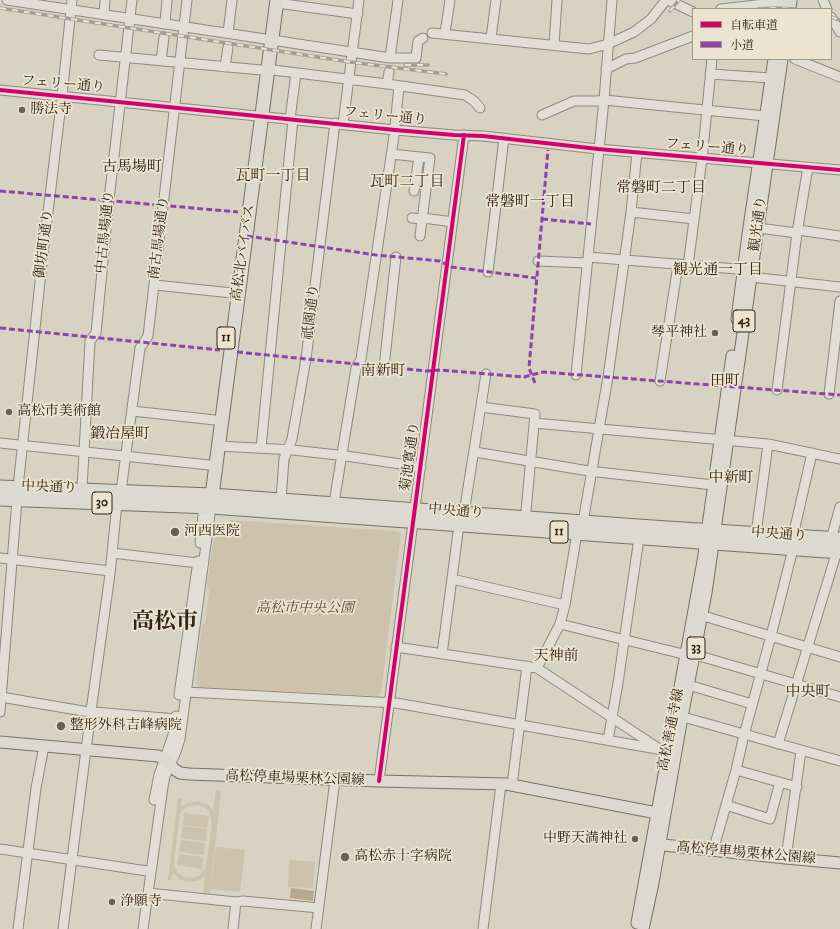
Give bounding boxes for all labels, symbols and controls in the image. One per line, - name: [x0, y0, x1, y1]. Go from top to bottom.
- legend: [692, 8, 832, 60]
- text: 自転車道: [730, 18, 778, 33]
- text: 小道: [730, 38, 754, 53]
- street label: フェリー通り: [20, 73, 106, 97]
- place label: 勝法寺: [30, 102, 72, 118]
- street label: フェリー通り: [342, 104, 428, 130]
- marker: 勝法寺: [17, 105, 27, 115]
- street label: フェリー通り: [664, 136, 750, 160]
- district label: 古馬場町: [102, 159, 162, 177]
- district label: 瓦町一丁目: [236, 168, 310, 186]
- district label: 瓦町二丁目: [370, 174, 444, 192]
- district label: 常磐町二丁目: [616, 180, 706, 198]
- street label: 中古馬場通り: [93, 189, 119, 275]
- district label: 常磐町一丁目: [485, 194, 575, 212]
- street label: 南古馬場通り: [147, 195, 173, 281]
- street label: 観光通り: [747, 195, 771, 253]
- street label: 高松北バイパス: [229, 203, 259, 303]
- street label: 御坊町通り: [32, 208, 58, 280]
- district label: 観光通一丁目: [673, 262, 763, 280]
- street label: 祇園通り: [300, 283, 324, 341]
- road number: 43: [733, 310, 755, 332]
- place label: 琴平神社: [651, 325, 707, 341]
- road number: 11: [217, 327, 235, 349]
- marker: 琴平神社: [710, 328, 720, 338]
- district label: 南新町: [361, 363, 405, 381]
- district label: 田町: [710, 373, 740, 391]
- place label: 高松市美術館: [17, 404, 101, 420]
- marker: 高松市美術館: [4, 407, 14, 417]
- street label: 菊池寛通り: [398, 421, 424, 493]
- district label: 鍛冶屋町: [90, 426, 150, 444]
- district label: 中新町: [709, 470, 753, 488]
- street label: 中央通り: [21, 479, 77, 497]
- road number: 30: [92, 492, 112, 514]
- street label: 中央通り: [427, 501, 485, 523]
- road number: 11: [550, 521, 568, 543]
- place label: 河西医院: [184, 524, 240, 540]
- street label: 中央通り: [750, 525, 808, 545]
- marker: 河西医院: [169, 526, 181, 538]
- park label: 高松市中央公園: [256, 601, 354, 617]
- district label: 高松市: [132, 610, 198, 636]
- road number: 33: [687, 637, 705, 659]
- district label: 天神前: [534, 648, 578, 666]
- district label: 中央町: [786, 684, 830, 702]
- street label: 高松善通寺線: [656, 687, 688, 773]
- place label: 整形外科吉峰病院: [70, 718, 182, 734]
- marker: 整形外科吉峰病院: [55, 720, 67, 732]
- street label: 高松停車場栗林公園線: [225, 768, 365, 790]
- place label: 中野天満神社: [543, 831, 627, 847]
- marker: 中野天満神社: [630, 834, 640, 844]
- street label: 高松停車場栗林公園線: [676, 840, 816, 868]
- place label: 高松赤十字病院: [354, 849, 452, 865]
- marker: 高松赤十字病院: [339, 851, 351, 863]
- place label: 浄願寺: [120, 894, 162, 910]
- marker: 浄願寺: [107, 897, 117, 907]

